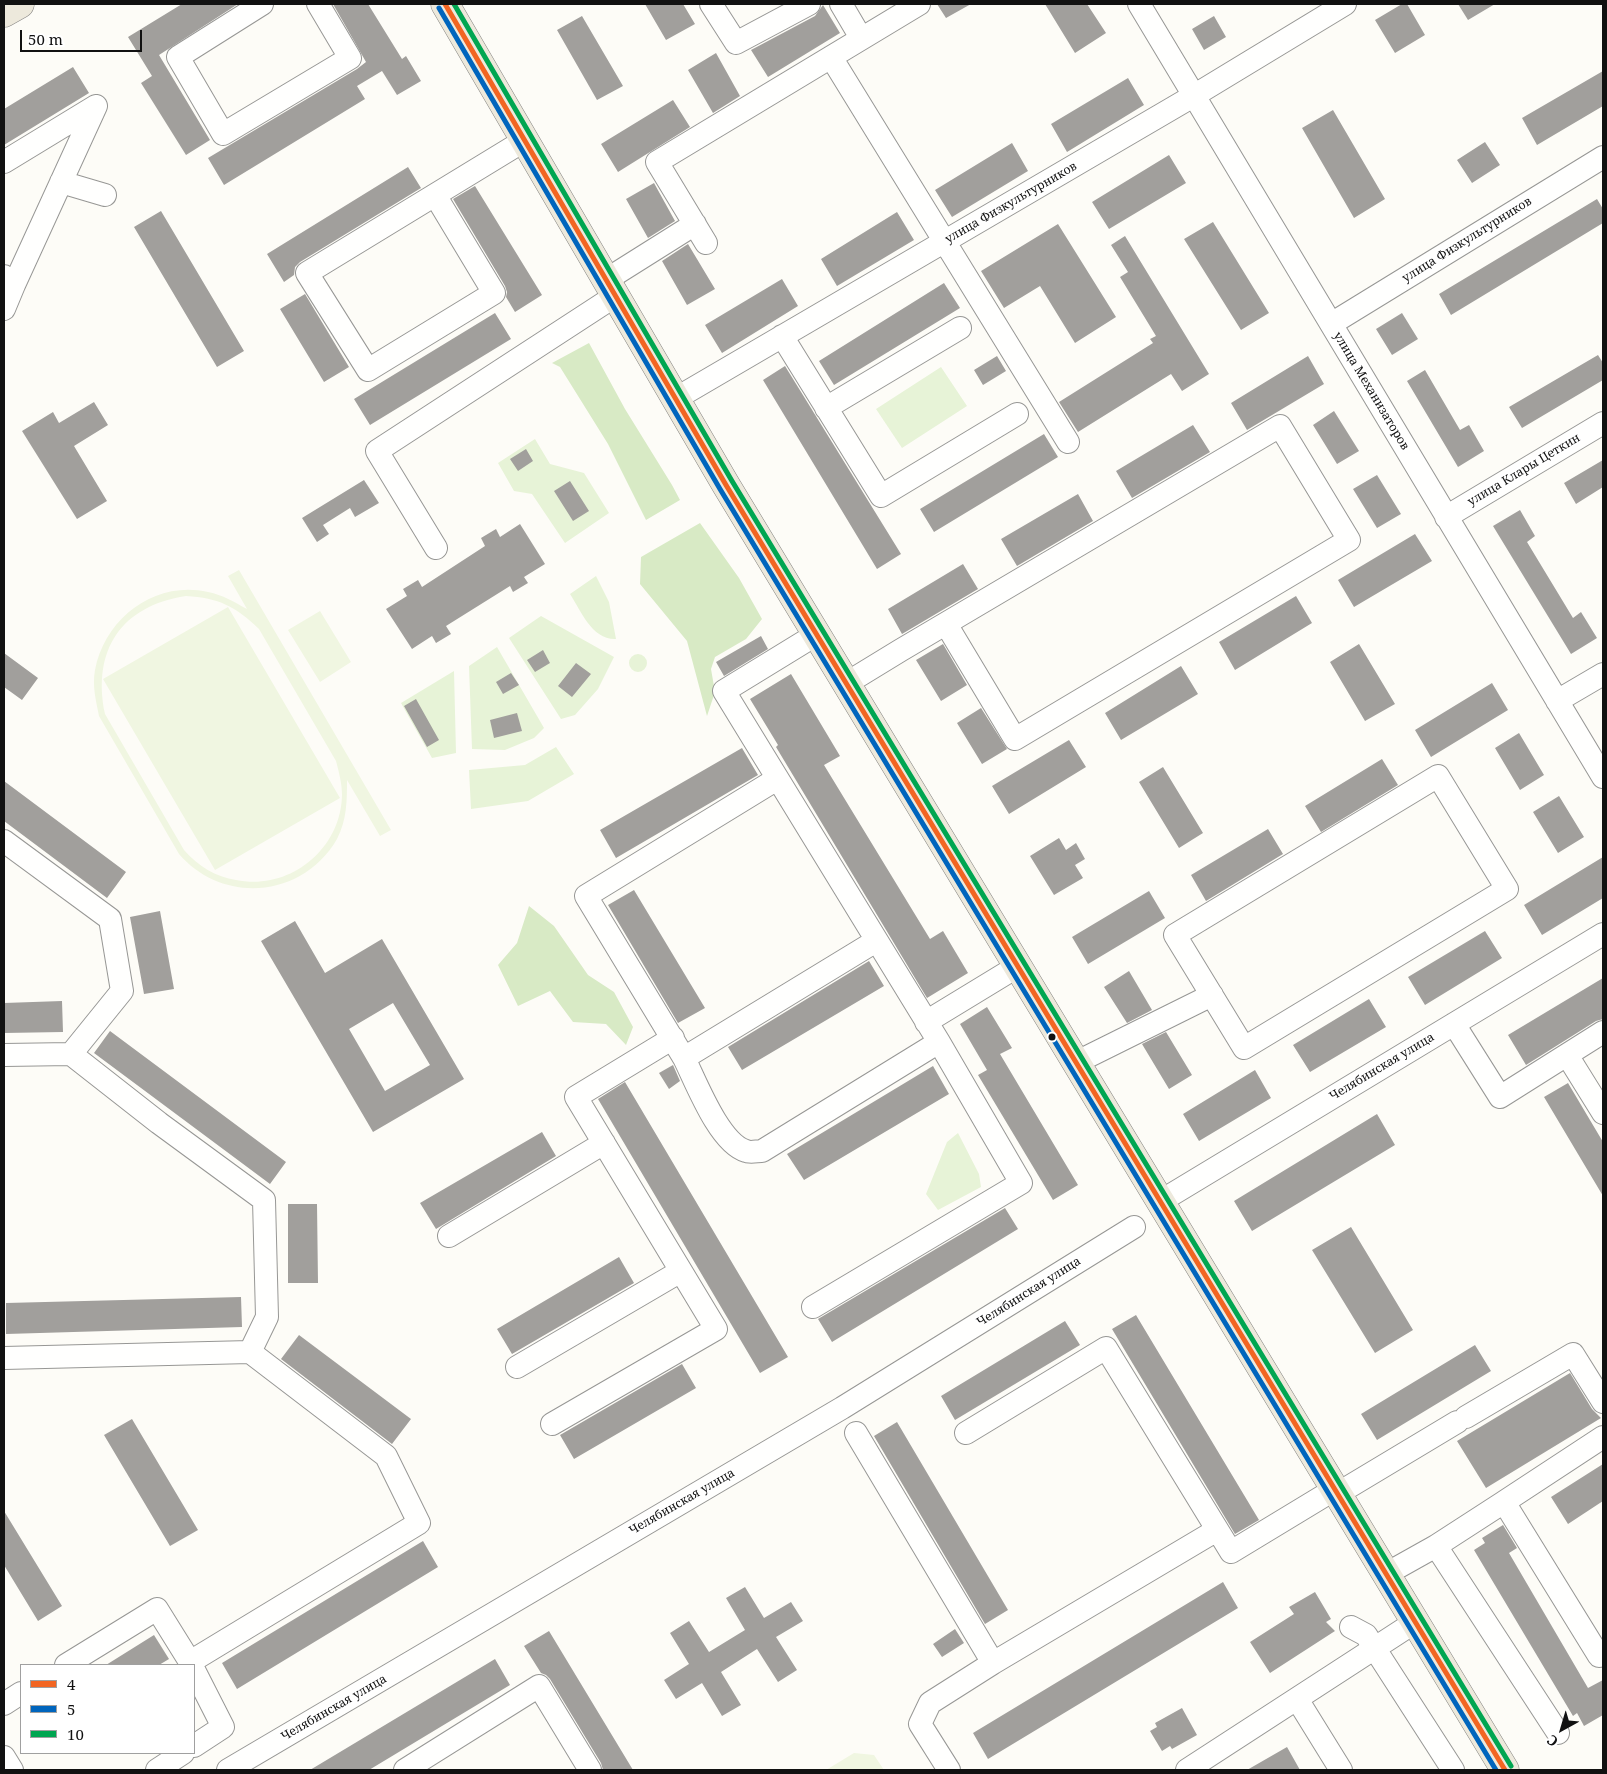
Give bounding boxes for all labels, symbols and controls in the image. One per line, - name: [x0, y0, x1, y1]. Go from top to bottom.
- scale bar: [22, 20, 145, 52]
- text: 50 m: [28, 29, 63, 49]
- street label: улица Физкультурников: [943, 159, 1079, 247]
- street label: улица Физкультурников: [1400, 194, 1534, 286]
- street label: улица Механизаторов: [1330, 329, 1412, 453]
- street label: улица Клары Цеткин: [1465, 431, 1583, 509]
- street label: Челябинская улица: [1327, 1030, 1437, 1104]
- unlabelled marker: [1047, 1032, 1057, 1042]
- street label: Челябинская улица: [974, 1254, 1084, 1330]
- street label: Челябинская улица: [627, 1466, 737, 1538]
- legend: [20, 1664, 195, 1754]
- street label: Челябинская улица: [279, 1672, 389, 1744]
- text: 4: [67, 1674, 75, 1694]
- text: 5: [67, 1699, 75, 1719]
- north arrow: [1537, 1704, 1587, 1754]
- text: 10: [67, 1724, 84, 1744]
- text: С: [1543, 1731, 1562, 1751]

